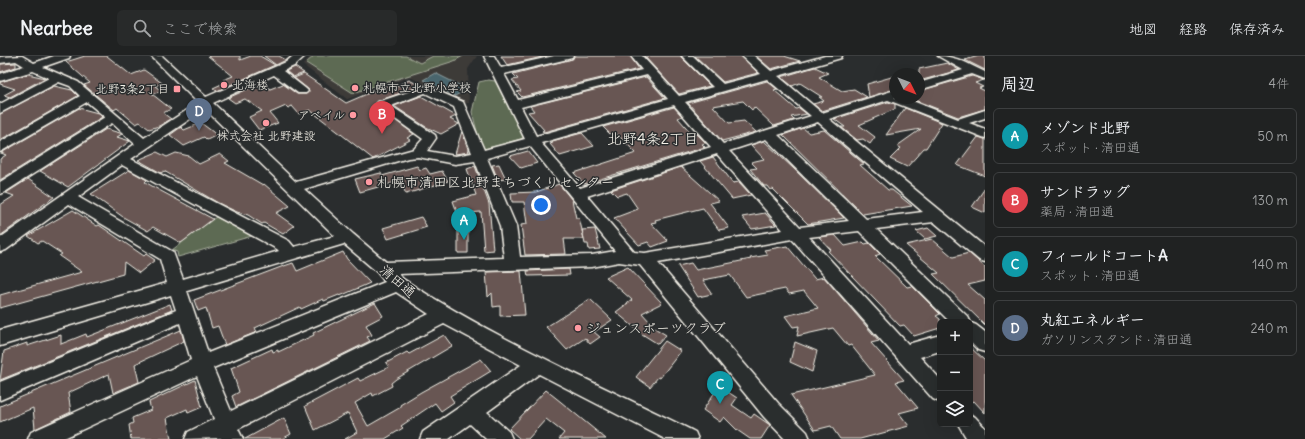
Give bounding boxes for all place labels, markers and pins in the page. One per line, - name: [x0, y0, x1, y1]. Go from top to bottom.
- place label: 北海楼: [232, 77, 268, 92]
- marker: 北海楼: [219, 80, 229, 90]
- place label: 札幌市立北野小学校: [363, 80, 471, 95]
- place label: 北野3条2丁目: [96, 81, 169, 96]
- marker: 札幌市立北野小学校: [350, 83, 360, 93]
- marker: 北野3条2丁目: [172, 84, 182, 94]
- pin: D: [186, 98, 212, 131]
- pin: B: [369, 101, 395, 134]
- place label: アベイル: [298, 107, 345, 122]
- marker: アベイル: [348, 110, 358, 120]
- marker: 株式会社 北野建設: [261, 118, 271, 128]
- place label: 株式会社 北野建設: [217, 128, 315, 143]
- place label: 札幌市清田区北野まちづくりセンター: [377, 173, 614, 191]
- marker: 札幌市清田区北野まちづくりセンター: [364, 177, 374, 187]
- pin: A: [451, 207, 477, 240]
- place label: ジュンスポーツクラブ: [586, 319, 726, 337]
- marker: ジュンスポーツクラブ: [573, 323, 583, 333]
- pin: C: [707, 371, 733, 404]

